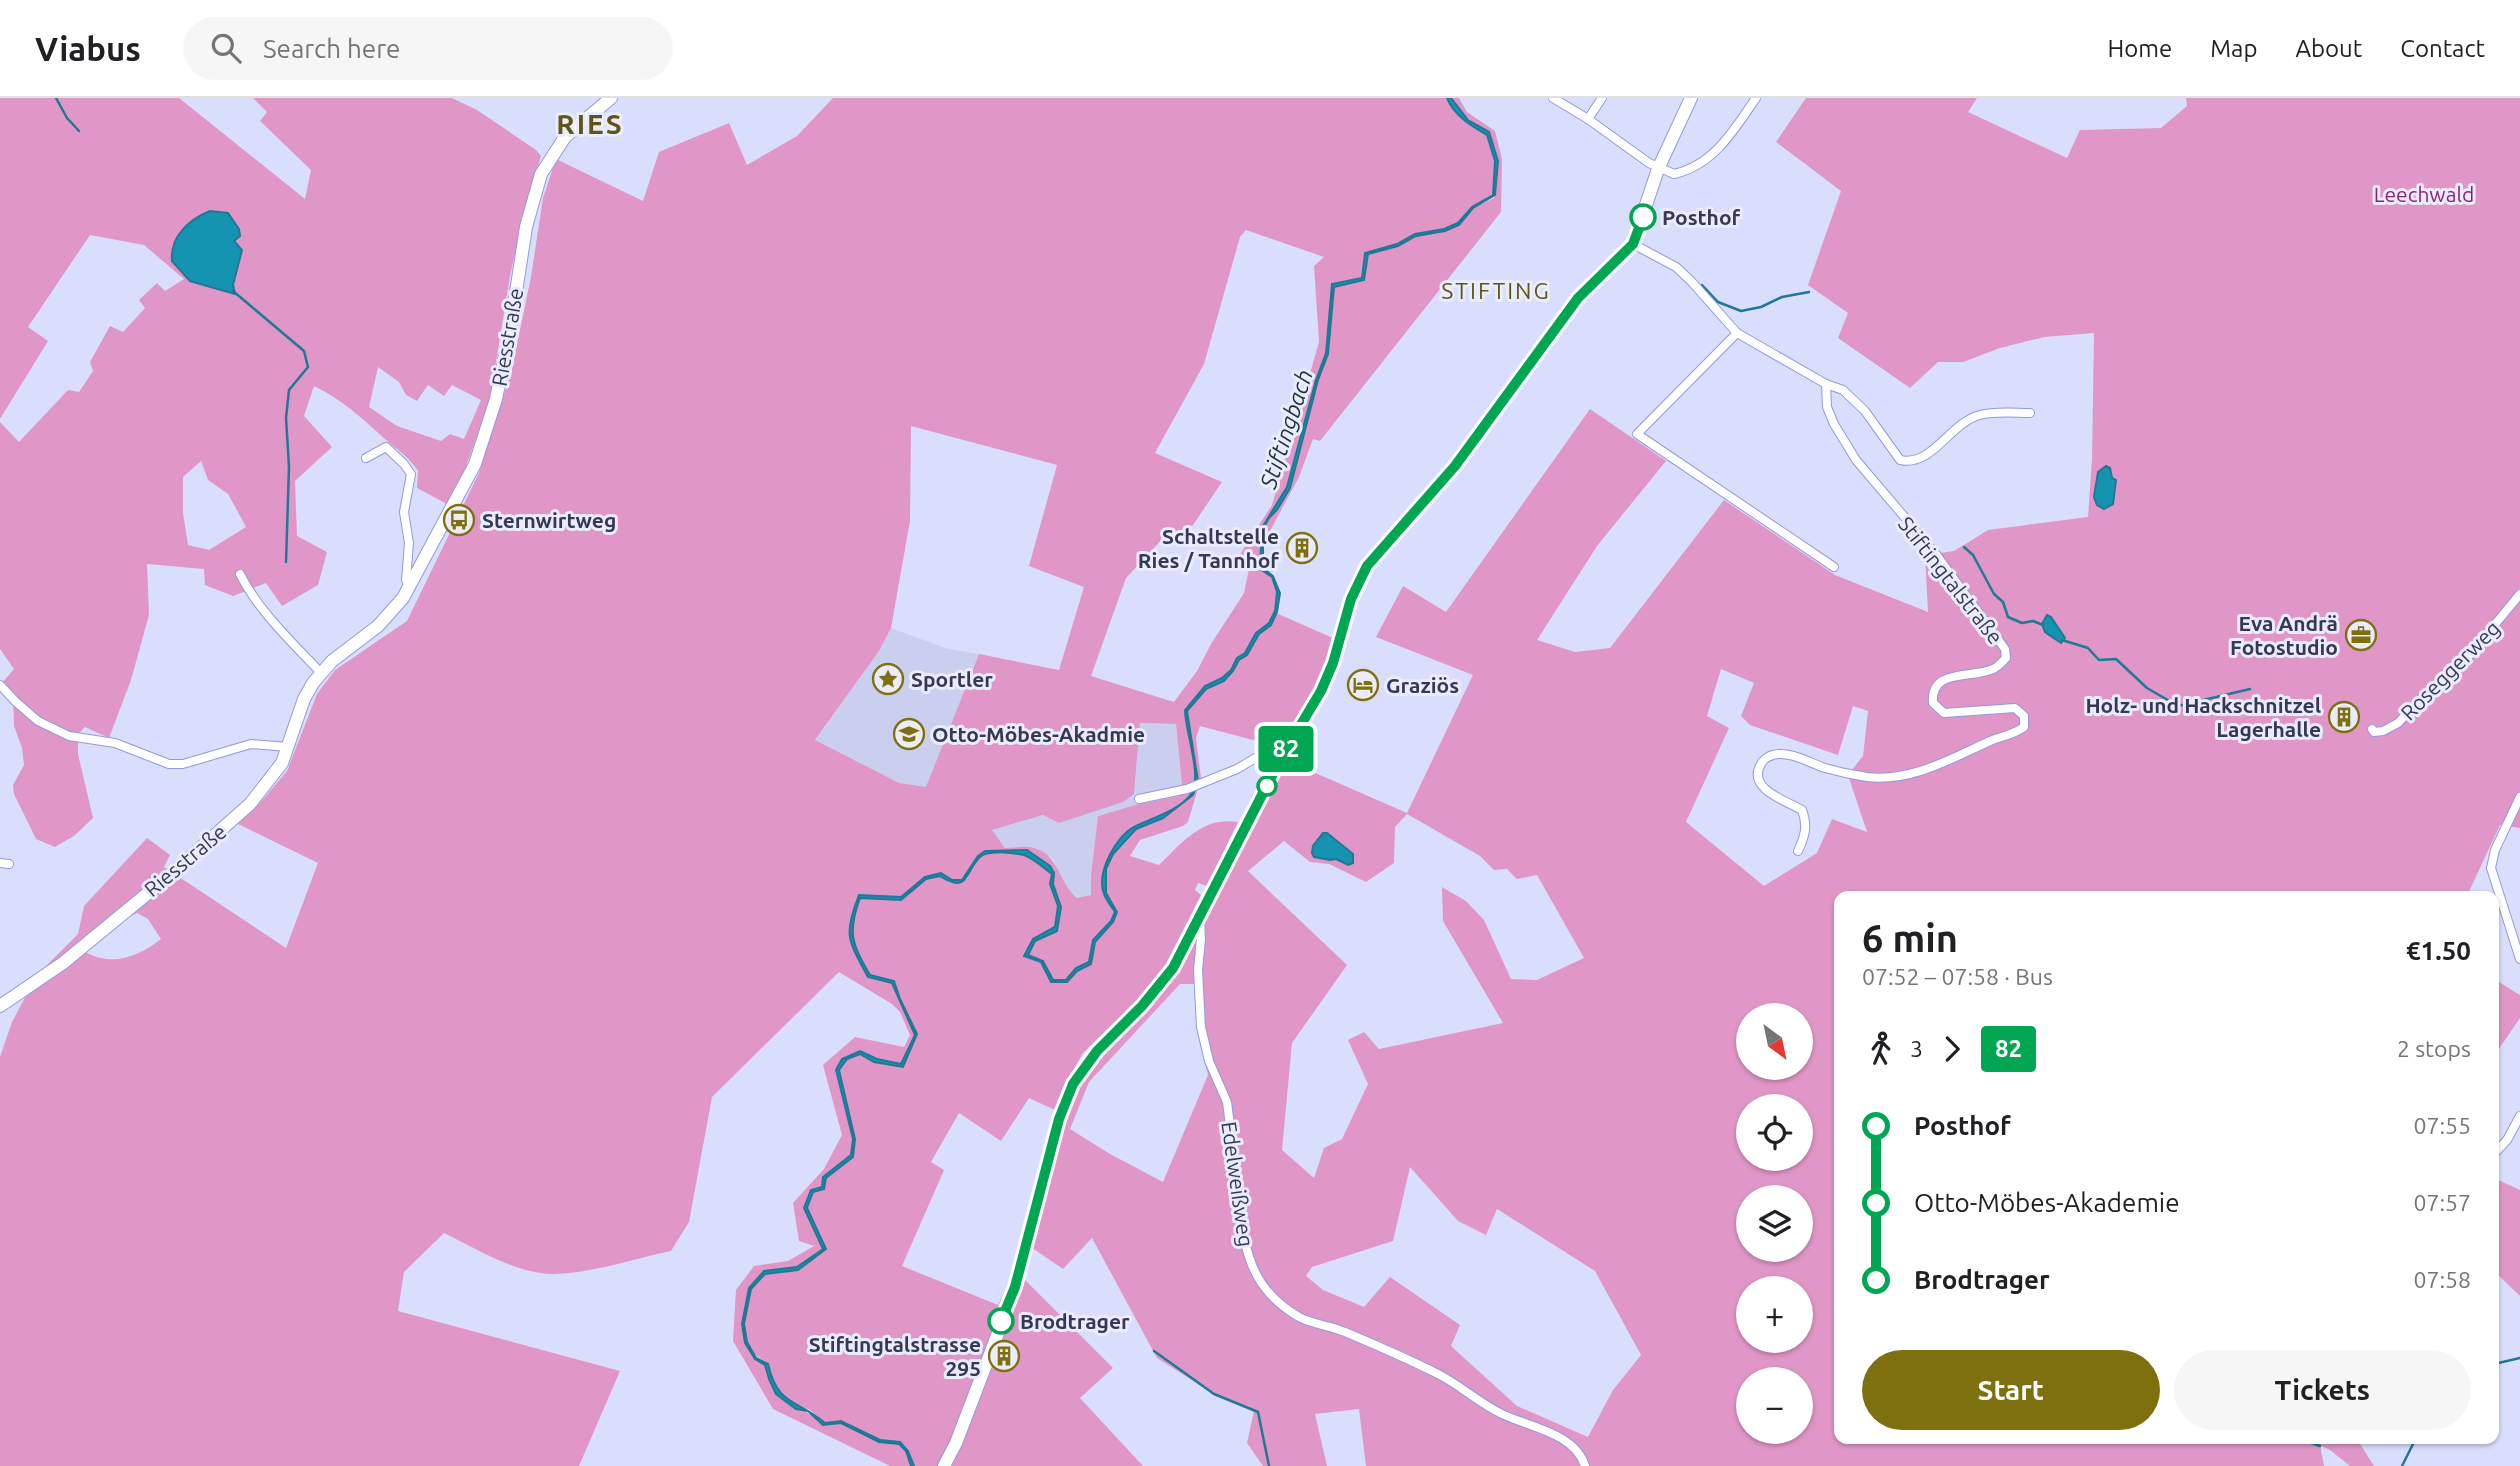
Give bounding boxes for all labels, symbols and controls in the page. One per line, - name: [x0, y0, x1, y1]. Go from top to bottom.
- search box: [183, 17, 673, 80]
- icon: search: [207, 29, 245, 67]
- text: Viabus: [35, 30, 141, 67]
- text: Search here: [263, 34, 400, 63]
- text: Home: [2107, 35, 2172, 62]
- text: Map: [2210, 35, 2257, 62]
- text: About: [2295, 35, 2362, 62]
- text: Contact: [2400, 35, 2485, 62]
- district label: RIES: [556, 108, 624, 139]
- park label: Leechwald: [2374, 182, 2474, 206]
- marker: Posthof: [1630, 204, 1656, 230]
- place label: Posthof: [1662, 205, 1741, 229]
- district label: STIFTING: [1441, 278, 1551, 303]
- street label: Riesstraße: [487, 286, 527, 388]
- water label: Stiftingbach: [1255, 366, 1318, 493]
- bus stop icon: Sternwirtweg: [442, 503, 476, 537]
- place label: Sternwirtweg: [482, 508, 616, 532]
- street label: Stiftingtalstraße: [1894, 512, 2008, 648]
- place label: Schaltstelle Ries / Tannhof: [1138, 524, 1279, 572]
- building icon: Schaltstelle Ries / Tannhof: [1285, 531, 1319, 565]
- place label: Eva Andrä Fotostudio: [2230, 611, 2338, 659]
- street label: Roseggerweg: [2396, 616, 2504, 724]
- office icon: Eva Andrä Fotostudio: [2344, 618, 2378, 652]
- place icon: Sportler: [871, 662, 905, 696]
- place label: Sportler: [911, 667, 993, 691]
- hotel icon: Graziös: [1346, 668, 1380, 702]
- place label: Graziös: [1386, 673, 1459, 697]
- place label: Holz- und Hackschnitzel Lagerhalle: [2085, 693, 2321, 741]
- building icon: Holz- und Hackschnitzel Lagerhalle: [2327, 700, 2361, 734]
- school or university icon: Otto-Möbes-Akadmie: [892, 717, 926, 751]
- place label: Otto-Möbes-Akadmie: [932, 722, 1145, 746]
- line badge: 82: [1254, 726, 1318, 772]
- text: 82: [1272, 735, 1300, 762]
- unlabelled marker: [1257, 776, 1277, 796]
- street label: Riesstraße: [139, 819, 231, 901]
- text: 6 min: [1862, 917, 1958, 959]
- text: €1.50: [2406, 936, 2471, 965]
- text: 07:52 – 07:58 · Bus: [1862, 964, 2053, 989]
- north arrow: [1736, 1003, 1813, 1080]
- map controls: [1736, 1003, 1813, 1444]
- icon: walk: [1862, 1030, 1900, 1068]
- icon: forward: [1933, 1030, 1971, 1068]
- text: 82: [1995, 1035, 2022, 1062]
- text: 3: [1910, 1036, 1923, 1061]
- text: 2 stops: [2397, 1036, 2471, 1061]
- button: locate: [1736, 1094, 1813, 1171]
- text: Posthof: [1914, 1111, 2011, 1140]
- text: 07:55: [2413, 1113, 2471, 1138]
- street label: Edelweißweg: [1217, 1120, 1259, 1248]
- button: layers: [1736, 1185, 1813, 1262]
- text: Otto-Möbes-Akademie: [1914, 1188, 2180, 1217]
- text: 07:57: [2413, 1190, 2471, 1215]
- text: Brodtrager: [1914, 1265, 2050, 1294]
- text: 07:58: [2413, 1267, 2471, 1292]
- button: +: [1736, 1276, 1813, 1353]
- marker: Brodtrager: [988, 1308, 1014, 1334]
- place label: Brodtrager: [1020, 1309, 1130, 1333]
- place label: Stiftingtalstrasse 295: [809, 1332, 981, 1380]
- building icon: Stiftingtalstrasse 295: [987, 1339, 1021, 1373]
- button: Start: [1862, 1350, 2160, 1430]
- button: Tickets: [2174, 1350, 2471, 1430]
- button: −: [1736, 1367, 1813, 1444]

